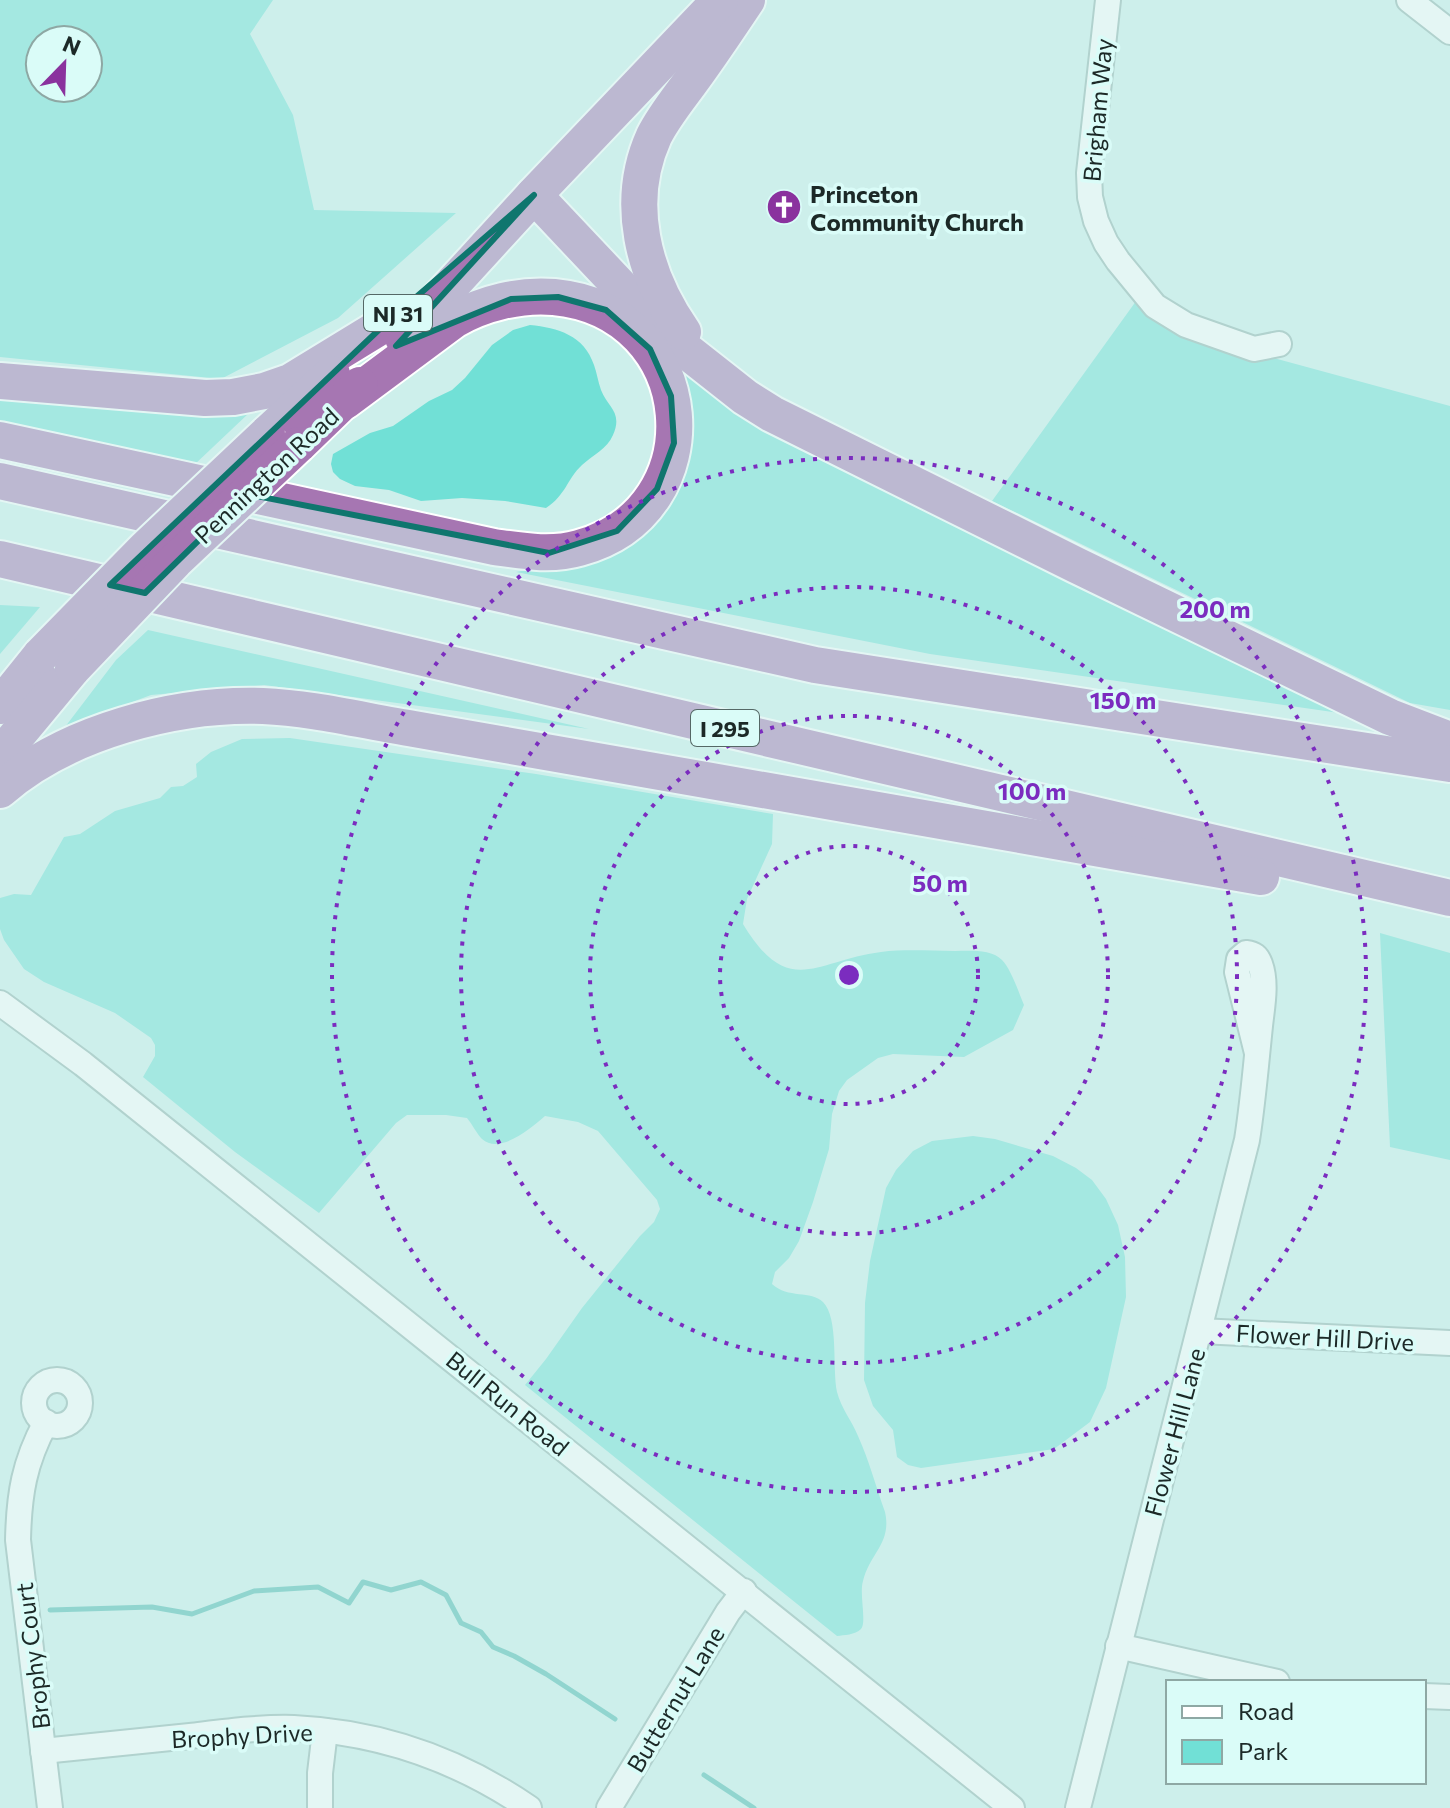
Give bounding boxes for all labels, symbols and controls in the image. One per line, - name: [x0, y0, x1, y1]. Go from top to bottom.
- north arrow: [24, 24, 104, 104]
- text: N: [59, 29, 85, 61]
- street label: Brigham Way: [1076, 37, 1118, 183]
- place label: Princeton Community Church: [810, 179, 1024, 236]
- church icon: Princeton Community Church: [765, 188, 803, 226]
- road number: NJ 31: [364, 295, 432, 331]
- street label: Pennington Road: [188, 401, 344, 549]
- text: 200 m: [1180, 594, 1250, 623]
- text: 150 m: [1090, 685, 1156, 714]
- road number: I 295: [691, 710, 759, 746]
- text: 100 m: [998, 776, 1066, 805]
- text: 50 m: [912, 868, 968, 897]
- centre of rings: [835, 961, 863, 989]
- street label: Flower Hill Drive: [1235, 1318, 1415, 1356]
- street label: Bull Run Road: [441, 1345, 575, 1461]
- street label: Flower Hill Lane: [1138, 1345, 1210, 1519]
- street label: Brophy Court: [9, 1581, 55, 1731]
- street label: Butternut Lane: [620, 1621, 730, 1777]
- legend: [1166, 1680, 1426, 1784]
- text: Road: [1238, 1696, 1294, 1725]
- street label: Brophy Drive: [170, 1717, 314, 1753]
- text: Park: [1238, 1736, 1288, 1765]

